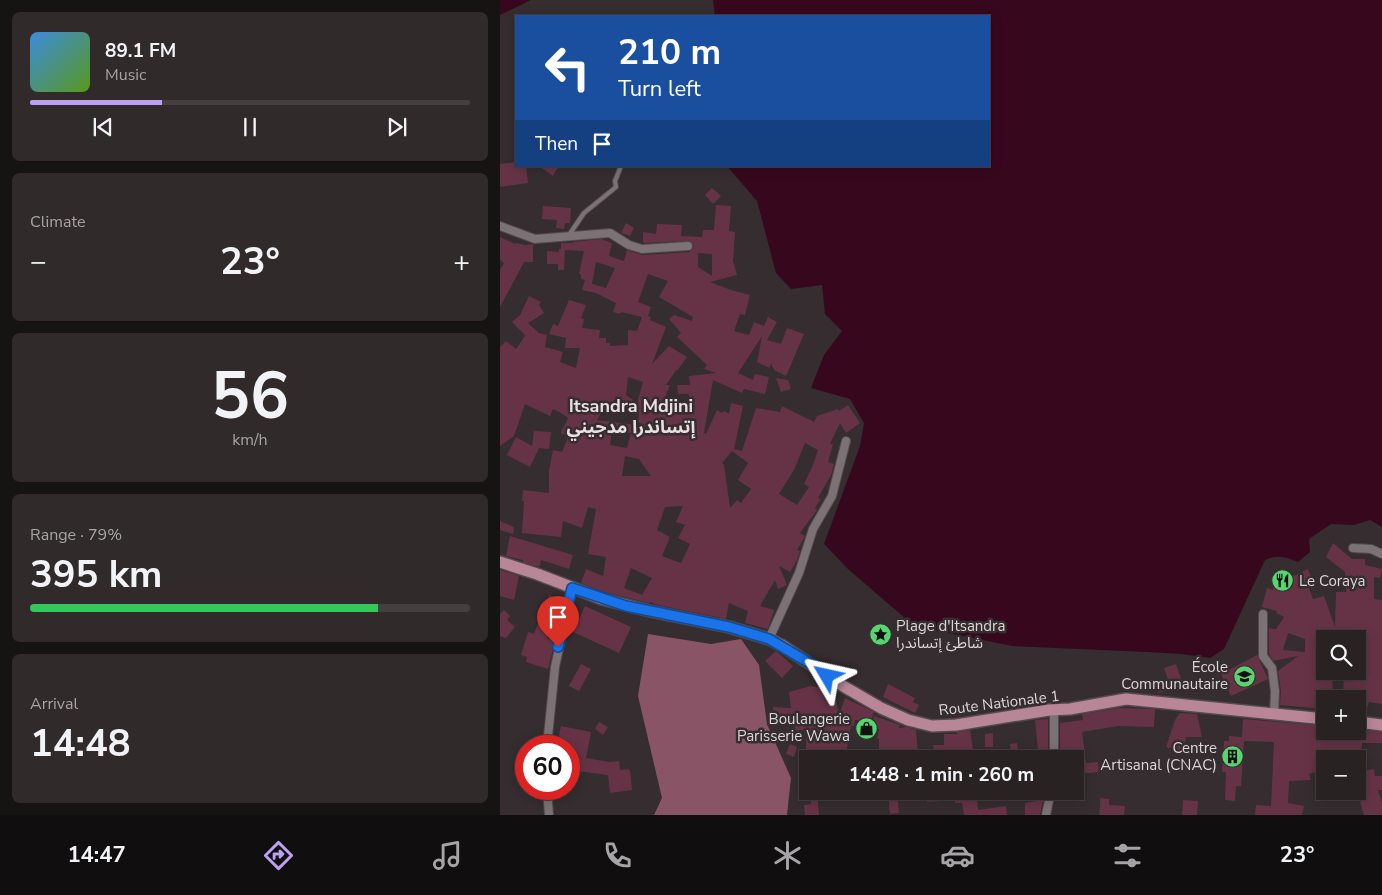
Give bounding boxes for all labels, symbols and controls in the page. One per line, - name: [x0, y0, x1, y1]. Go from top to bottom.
- text: 210 m: [618, 29, 721, 76]
- icon: left: [535, 35, 600, 100]
- text: 89.1 FM: [105, 38, 176, 64]
- text: Music: [105, 64, 146, 86]
- text: Turn left: [618, 74, 701, 104]
- icon: previous: [89, 113, 117, 141]
- icon: pause: [236, 113, 264, 141]
- icon: next: [383, 113, 411, 141]
- icon: arrive: [588, 130, 616, 158]
- text: Then: [535, 131, 578, 157]
- text: Climate: [30, 211, 85, 233]
- text: 23°: [220, 236, 280, 287]
- text: −: [30, 243, 47, 281]
- text: +: [453, 243, 470, 281]
- text: 56: [211, 352, 289, 441]
- district label: Itsandra Mdjini إتساندرا مدجيني: [567, 394, 696, 441]
- text: km/h: [232, 429, 268, 451]
- text: Range · 79%: [30, 524, 122, 546]
- text: 395 km: [30, 549, 162, 600]
- restaurant icon: Le Coraya: [1271, 569, 1295, 593]
- place label: Le Coraya: [1299, 571, 1366, 591]
- pin: [537, 596, 579, 647]
- icon: arrive: [544, 603, 572, 631]
- place label: Plage d'Itsandra شاطئ إتساندرا: [896, 616, 1005, 653]
- place icon: Plage d'Itsandra شاطئ إتساندرا: [868, 623, 892, 647]
- map controls: [1316, 630, 1366, 800]
- button: search: [1316, 630, 1366, 680]
- position arrow: [800, 649, 852, 701]
- place label: École Communautaire: [1121, 657, 1228, 694]
- school or university icon: École Communautaire: [1232, 664, 1256, 688]
- street label: Route Nationale 1: [938, 686, 1060, 720]
- button: +: [1316, 690, 1366, 740]
- text: Arrival: [30, 693, 78, 715]
- place label: Boulangerie Parisserie Wawa: [737, 709, 850, 746]
- shop icon: Boulangerie Parisserie Wawa: [854, 716, 878, 740]
- text: 14:48: [30, 718, 131, 769]
- speed limit sign: 60: [515, 735, 580, 800]
- place label: Centre Artisanal (CNAC): [1100, 738, 1217, 775]
- building icon: Centre Artisanal (CNAC): [1221, 745, 1245, 769]
- button: −: [1316, 750, 1366, 800]
- text: 14:48 · 1 min · 260 m: [849, 762, 1034, 788]
- icon: directions: [261, 838, 296, 873]
- icon: music: [430, 838, 465, 873]
- icon: phone: [600, 838, 635, 873]
- icon: climate: [770, 838, 805, 873]
- icon: car: [940, 838, 975, 873]
- icon: filters: [1110, 838, 1145, 873]
- text: 14:47: [67, 840, 126, 870]
- text: 23°: [1280, 840, 1314, 870]

